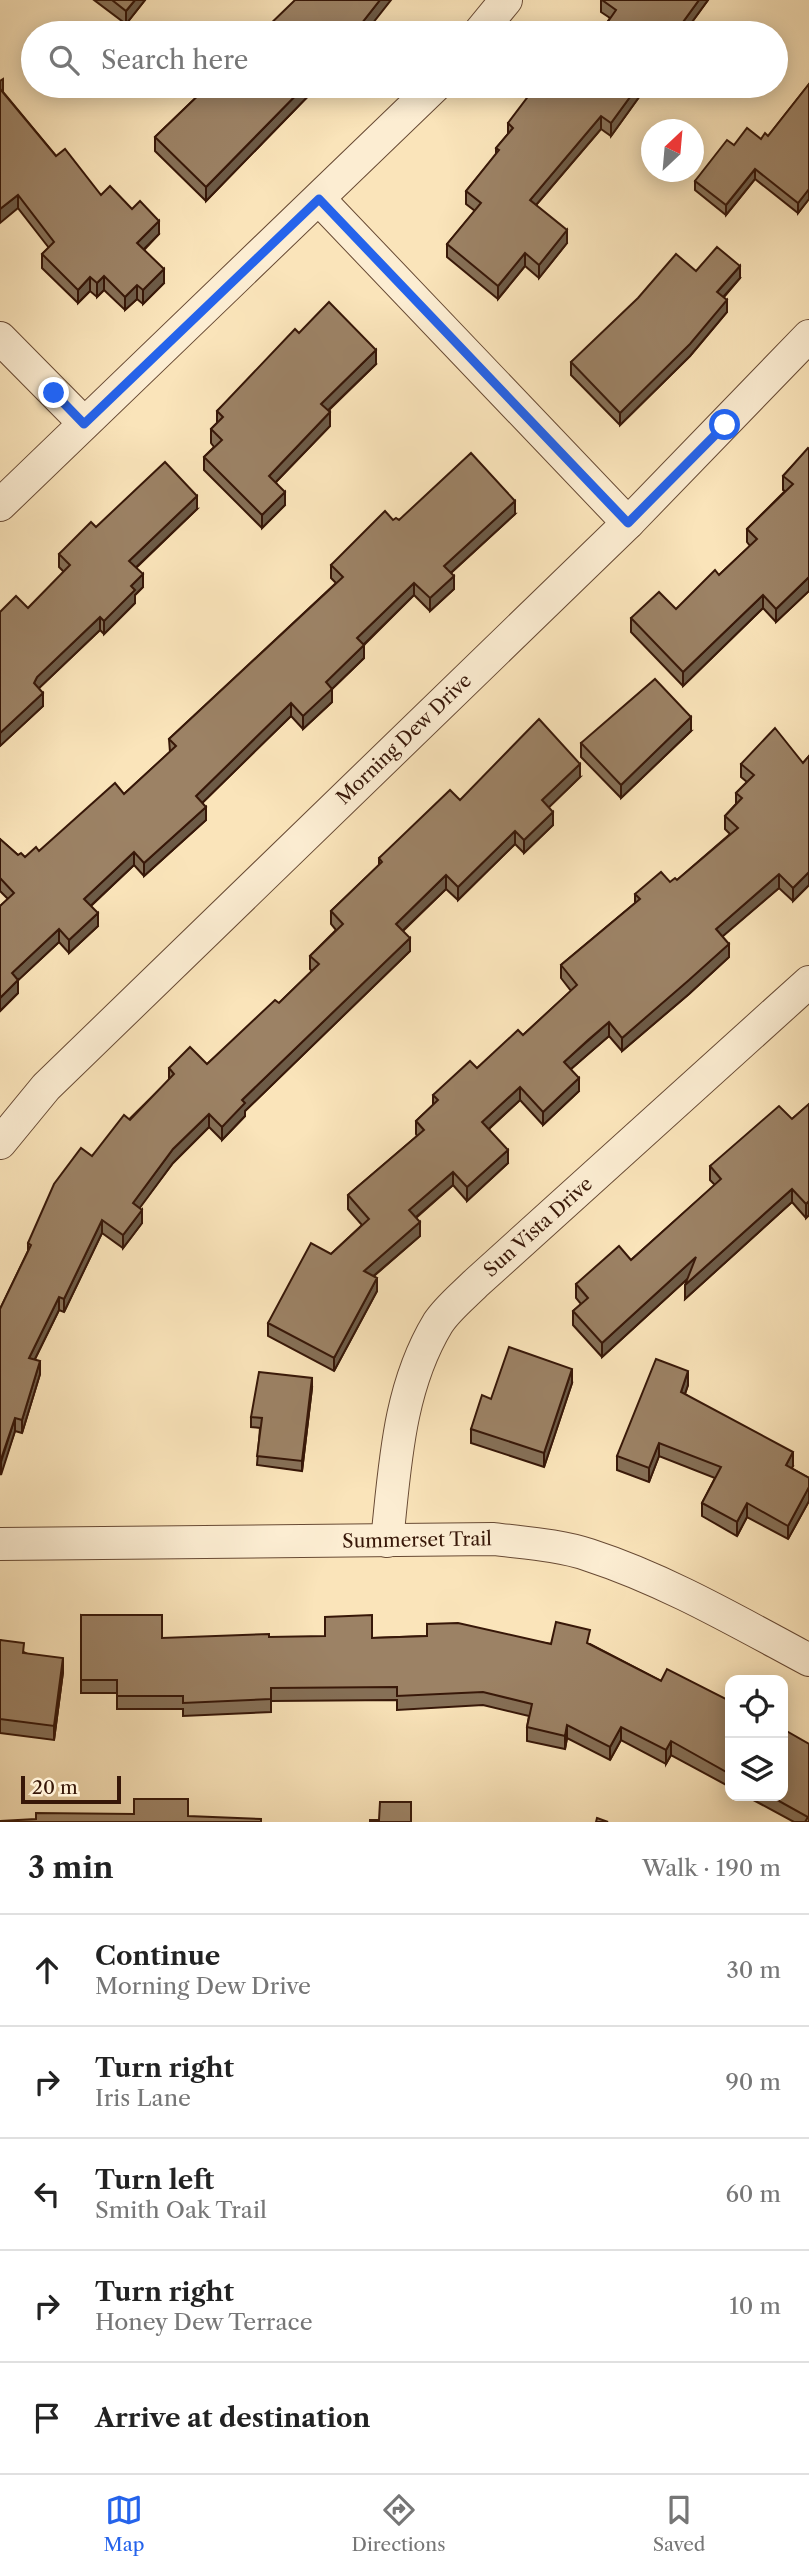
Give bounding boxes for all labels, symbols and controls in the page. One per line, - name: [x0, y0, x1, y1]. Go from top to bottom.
- search box: [21, 21, 788, 98]
- icon: search: [45, 41, 83, 79]
- text: Search here: [101, 44, 248, 76]
- north arrow: [641, 119, 704, 182]
- route end: [38, 377, 69, 408]
- route start: [709, 409, 740, 440]
- street label: Morning Dew Drive: [332, 669, 476, 809]
- street label: Sun Vista Drive: [479, 1172, 597, 1282]
- street label: Summerset Trail: [342, 1527, 492, 1553]
- map controls: [725, 1675, 788, 1801]
- button: locate: [725, 1675, 788, 1738]
- button: layers: [725, 1738, 788, 1801]
- scale bar: [21, 1773, 121, 1805]
- text: 20 m: [32, 1776, 78, 1799]
- text: 3 min: [28, 1849, 114, 1886]
- text: Walk · 190 m: [642, 1854, 781, 1882]
- text: Continue: [95, 1940, 220, 1972]
- icon: ahead: [28, 1951, 66, 1989]
- text: 30 m: [726, 1956, 781, 1984]
- text: Morning Dew Drive: [95, 1972, 311, 2000]
- text: Turn right: [95, 2052, 234, 2084]
- icon: right: [28, 2063, 66, 2101]
- text: 90 m: [725, 2068, 781, 2096]
- text: Iris Lane: [95, 2084, 191, 2112]
- text: Turn left: [95, 2164, 214, 2196]
- icon: left: [28, 2175, 66, 2213]
- text: 60 m: [725, 2180, 781, 2208]
- text: Smith Oak Trail: [95, 2196, 267, 2224]
- text: Turn right: [95, 2276, 234, 2308]
- icon: right: [28, 2287, 66, 2325]
- text: 10 m: [729, 2292, 781, 2320]
- text: Honey Dew Terrace: [95, 2308, 313, 2336]
- icon: arrive: [28, 2399, 66, 2437]
- text: Arrive at destination: [95, 2402, 370, 2434]
- tab: Map: [104, 2491, 144, 2556]
- tab: Directions: [352, 2491, 445, 2556]
- tab: Saved: [653, 2491, 705, 2556]

